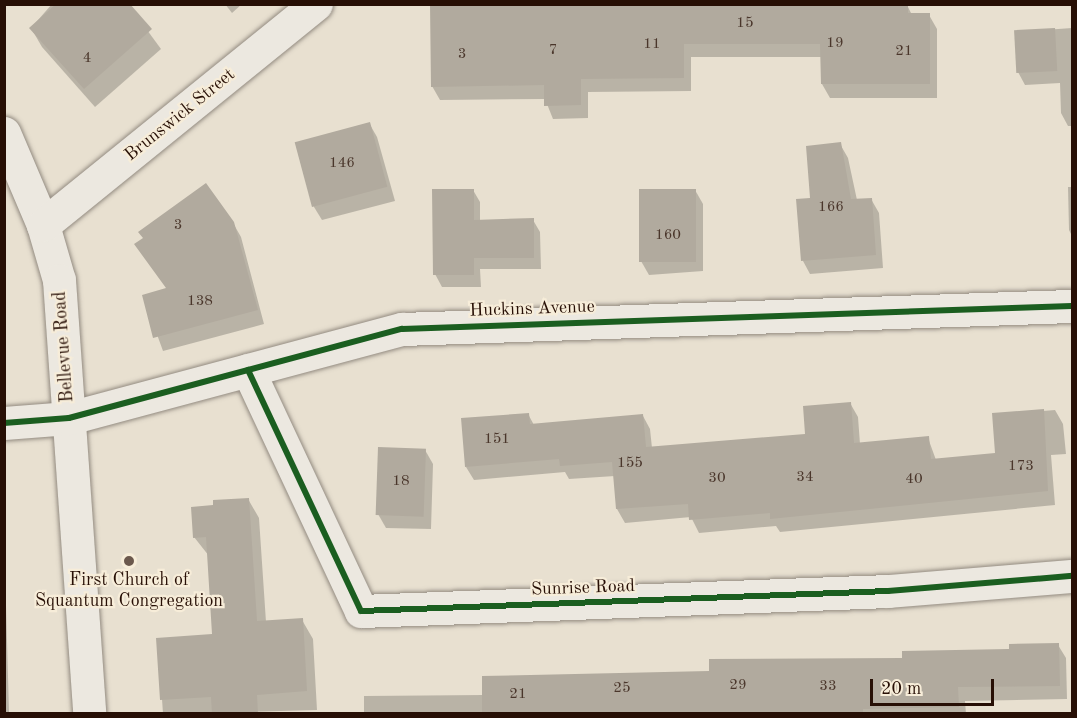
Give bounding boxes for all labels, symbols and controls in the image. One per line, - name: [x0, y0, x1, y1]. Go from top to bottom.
- house number: 15: [736, 15, 754, 33]
- house number: 19: [826, 35, 844, 53]
- house number: 11: [643, 36, 661, 54]
- house number: 7: [549, 42, 557, 60]
- house number: 21: [895, 43, 913, 61]
- house number: 3: [458, 46, 466, 64]
- house number: 4: [83, 50, 91, 68]
- street label: Brunswick Street: [120, 64, 240, 166]
- house number: 146: [329, 155, 355, 173]
- house number: 166: [818, 199, 844, 217]
- house number: 3: [174, 217, 182, 235]
- house number: 160: [655, 227, 681, 245]
- street label: Bellevue Road: [49, 291, 79, 403]
- house number: 138: [187, 293, 213, 311]
- street label: Huckins Avenue: [469, 296, 595, 322]
- house number: 151: [484, 431, 510, 449]
- house number: 155: [617, 455, 643, 473]
- house number: 173: [1008, 458, 1034, 476]
- house number: 34: [796, 469, 814, 487]
- house number: 30: [708, 470, 726, 488]
- house number: 40: [905, 471, 923, 489]
- house number: 18: [392, 473, 410, 491]
- marker: First Church of Squantum Congregation: [122, 554, 136, 568]
- place label: First Church of Squantum Congregation: [35, 570, 223, 612]
- street label: Sunrise Road: [531, 575, 635, 601]
- scale bar: [873, 667, 998, 705]
- house number: 29: [729, 677, 747, 695]
- house number: 33: [819, 678, 837, 696]
- house number: 25: [613, 680, 631, 698]
- text: 20 m: [881, 680, 921, 698]
- house number: 21: [509, 686, 527, 704]

